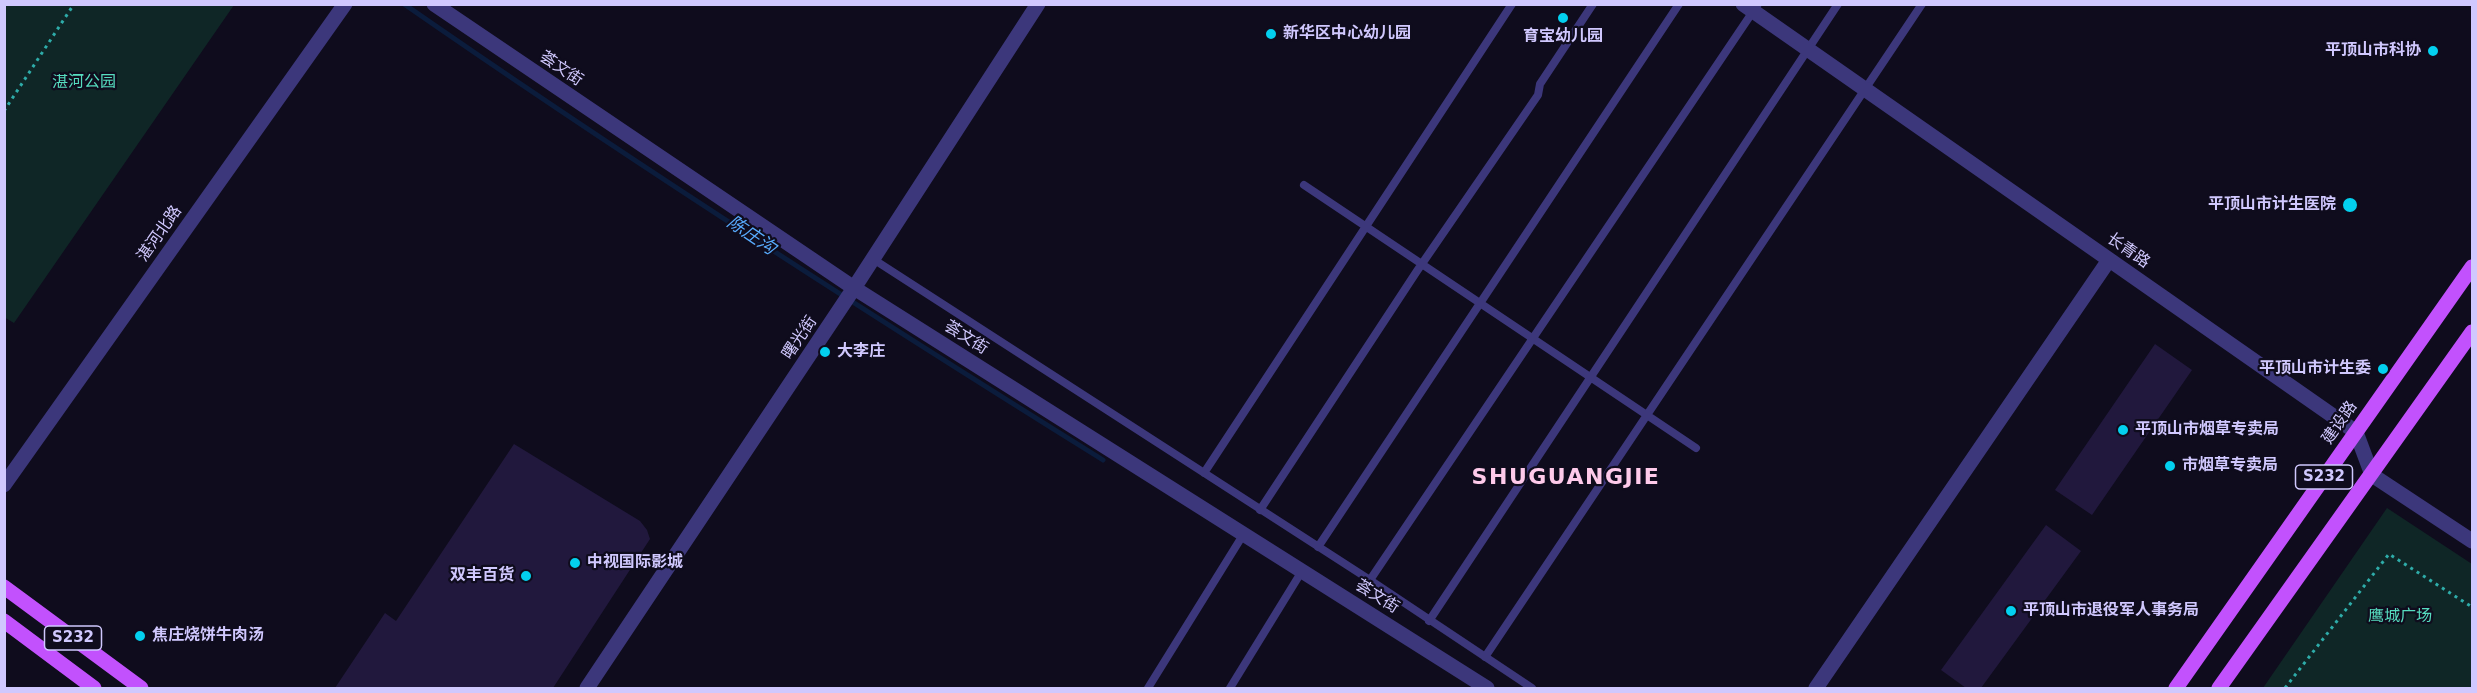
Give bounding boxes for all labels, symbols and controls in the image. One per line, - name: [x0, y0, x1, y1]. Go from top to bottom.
- marker: 育宝幼儿园: [1556, 11, 1570, 25]
- place label: 新华区中心幼儿园: [1283, 24, 1411, 44]
- marker: 新华区中心幼儿园: [1264, 27, 1278, 41]
- place label: 育宝幼儿园: [1523, 27, 1603, 47]
- place label: 平顶山市科协: [2325, 41, 2421, 61]
- marker: 平顶山市科协: [2426, 44, 2440, 58]
- street label: 荟文街: [536, 48, 586, 90]
- park label: 湛河公园: [52, 73, 116, 93]
- place label: 平顶山市计生医院: [2208, 195, 2336, 215]
- marker: 平顶山市计生医院: [2341, 196, 2359, 214]
- street label: 湛河北路: [134, 202, 186, 266]
- water label: 陈庄沟: [723, 212, 779, 260]
- street label: 长青路: [2103, 229, 2153, 273]
- street label: 曙光街: [779, 313, 821, 363]
- street label: 荟文街: [941, 317, 991, 359]
- place label: 大李庄: [837, 342, 885, 362]
- marker: 大李庄: [818, 345, 832, 359]
- place label: 平顶山市计生委: [2259, 359, 2371, 379]
- marker: 平顶山市计生委: [2376, 362, 2390, 376]
- street label: 建设路: [2318, 398, 2362, 448]
- place label: 平顶山市烟草专卖局: [2135, 420, 2279, 440]
- marker: 平顶山市烟草专卖局: [2116, 423, 2130, 437]
- place label: 市烟草专卖局: [2182, 456, 2278, 476]
- marker: 市烟草专卖局: [2163, 459, 2177, 473]
- district label: SHUGUANGJIE: [1472, 465, 1660, 491]
- road number: S232: [2296, 465, 2352, 489]
- place label: 中视国际影城: [587, 553, 683, 573]
- marker: 中视国际影城: [568, 556, 582, 570]
- place label: 双丰百货: [450, 566, 514, 586]
- marker: 双丰百货: [519, 569, 533, 583]
- street label: 荟文街: [1352, 576, 1402, 618]
- place label: 平顶山市退役军人事务局: [2023, 601, 2199, 621]
- marker: 平顶山市退役军人事务局: [2004, 604, 2018, 618]
- park label: 鹰城广场: [2368, 607, 2432, 627]
- road number: S232: [44, 626, 101, 650]
- place label: 焦庄烧饼牛肉汤: [152, 626, 264, 646]
- marker: 焦庄烧饼牛肉汤: [133, 629, 147, 643]

